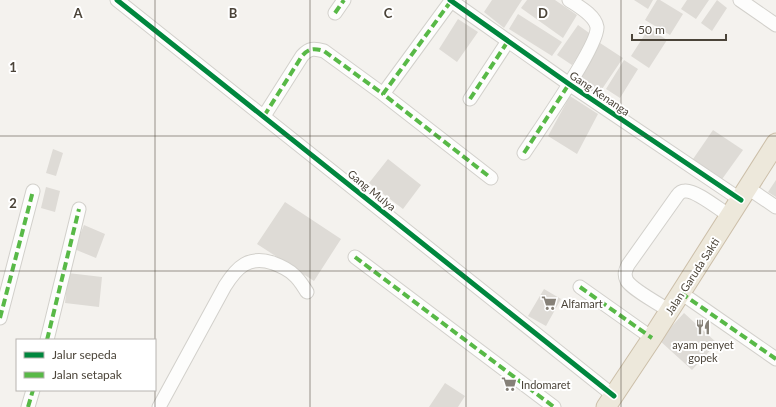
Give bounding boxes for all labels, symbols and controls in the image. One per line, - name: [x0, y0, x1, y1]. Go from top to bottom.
- text: A: [72, 5, 83, 21]
- text: B: [229, 5, 238, 21]
- text: C: [384, 5, 393, 21]
- text: D: [538, 5, 548, 21]
- scale bar: [632, 16, 726, 42]
- text: 50 m: [638, 22, 665, 37]
- text: 1: [9, 59, 17, 75]
- street label: Gang Kenanga: [567, 68, 633, 118]
- street label: Gang Mulya: [345, 167, 399, 213]
- text: 2: [9, 195, 17, 211]
- street label: Jalan Garuda Sakti: [662, 235, 722, 317]
- supermarket icon: Alfamart: [540, 294, 558, 312]
- place label: Alfamart: [561, 297, 603, 310]
- restaurant icon: ayam penyet gopek: [694, 318, 712, 336]
- place label: ayam penyet gopek: [672, 338, 734, 364]
- legend: [16, 339, 156, 391]
- text: Jalur sepeda: [52, 347, 117, 362]
- text: Jalan setapak: [52, 367, 123, 382]
- supermarket icon: Indomaret: [500, 375, 518, 393]
- place label: Indomaret: [521, 378, 571, 391]

